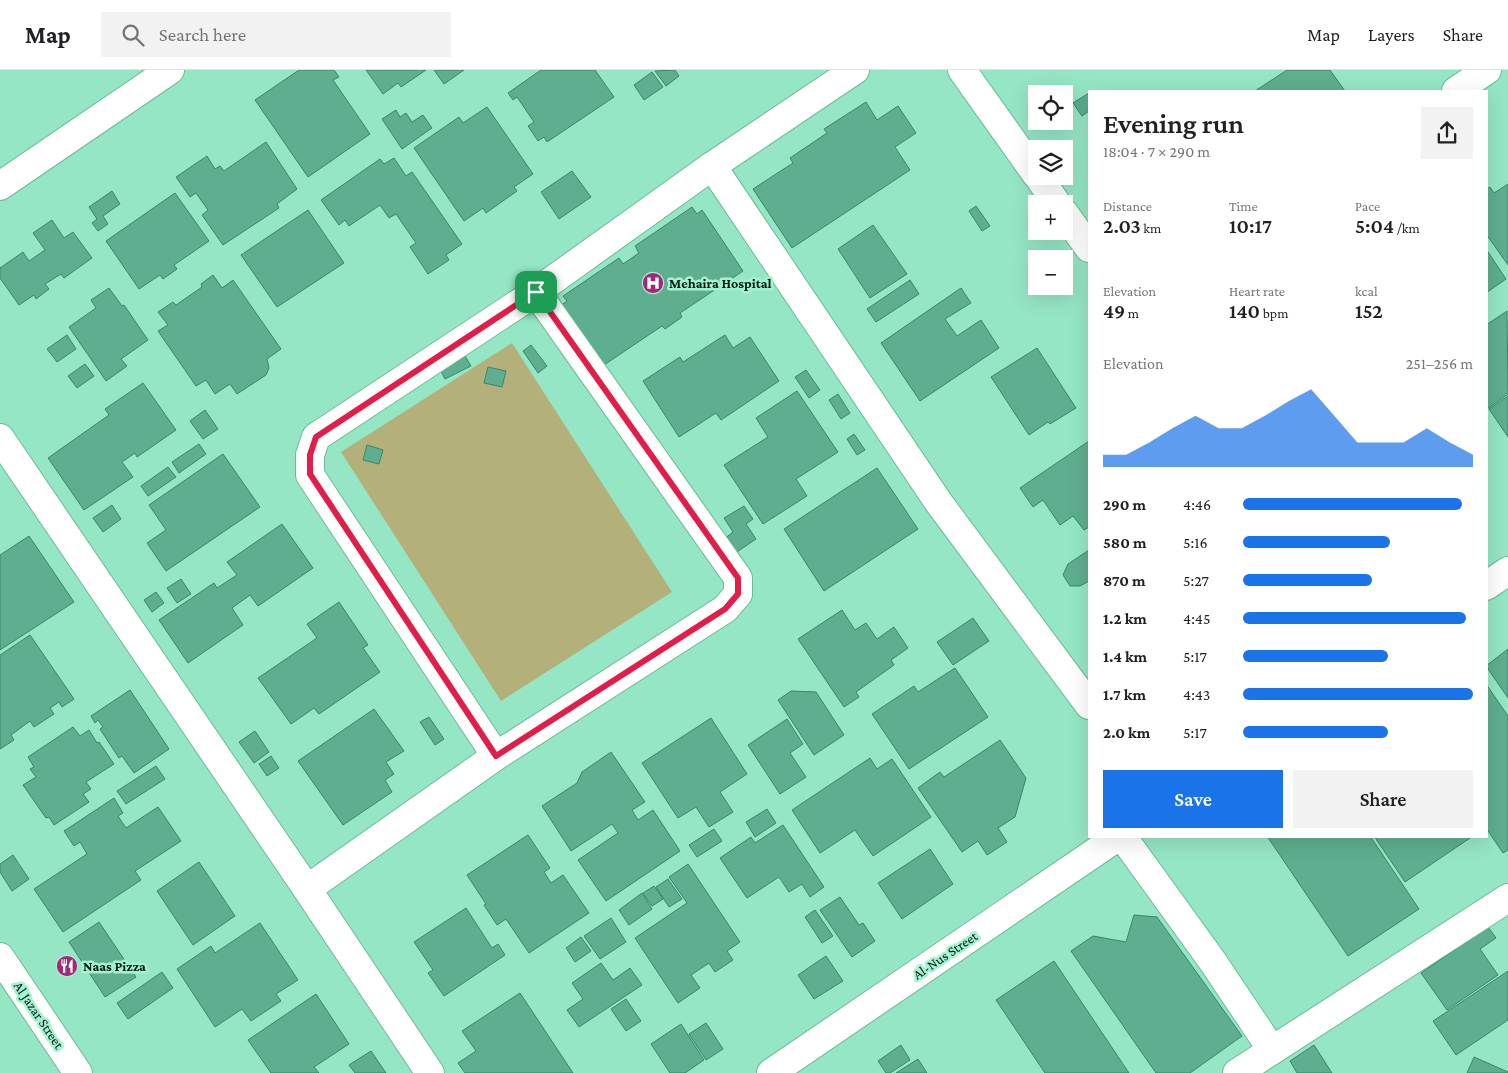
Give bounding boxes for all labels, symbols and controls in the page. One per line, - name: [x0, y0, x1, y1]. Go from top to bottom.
- search box: [101, 12, 451, 57]
- text: Map: [25, 21, 71, 48]
- icon: search: [119, 21, 147, 49]
- text: Search here: [159, 24, 246, 45]
- text: Map: [1307, 25, 1340, 45]
- text: Layers: [1368, 25, 1415, 45]
- text: Share: [1443, 25, 1483, 45]
- map controls: [1028, 85, 1073, 295]
- button: locate: [1028, 85, 1073, 130]
- button: share: [1421, 107, 1473, 159]
- text: Evening run: [1103, 108, 1244, 139]
- button: layers: [1028, 140, 1073, 185]
- text: 18:04 · 7 × 290 m: [1103, 143, 1210, 160]
- button: +: [1028, 195, 1073, 240]
- text: Distance: [1103, 198, 1152, 214]
- text: Time: [1229, 198, 1258, 214]
- text: Pace: [1355, 198, 1380, 214]
- text: 2.03: [1103, 214, 1141, 238]
- text: 10:17: [1229, 214, 1272, 238]
- text: 5:04: [1355, 214, 1394, 238]
- text: km: [1141, 220, 1161, 236]
- text: /km: [1394, 220, 1420, 236]
- button: −: [1028, 250, 1073, 295]
- pin: [515, 271, 557, 313]
- hospital icon: Mehaira Hospital: [641, 271, 665, 295]
- place label: Mehaira Hospital: [669, 275, 772, 291]
- icon: arrive: [522, 278, 550, 306]
- text: Elevation: [1103, 283, 1156, 299]
- text: Heart rate: [1229, 283, 1285, 299]
- text: kcal: [1355, 283, 1378, 299]
- text: 49: [1103, 299, 1125, 323]
- text: 140: [1229, 299, 1260, 323]
- text: 152: [1355, 299, 1383, 323]
- text: m: [1125, 305, 1139, 321]
- text: bpm: [1260, 305, 1288, 321]
- text: Elevation: [1103, 355, 1164, 372]
- text: 251–256 m: [1406, 355, 1473, 372]
- text: 290 m: [1103, 496, 1146, 513]
- text: 4:46: [1183, 496, 1211, 513]
- text: 580 m: [1103, 534, 1147, 551]
- text: 5:16: [1183, 534, 1208, 551]
- text: 870 m: [1103, 572, 1146, 589]
- text: 5:27: [1183, 572, 1209, 589]
- text: 1.2 km: [1103, 610, 1147, 627]
- text: 4:45: [1183, 610, 1210, 627]
- text: 1.4 km: [1103, 648, 1147, 665]
- text: 5:17: [1183, 648, 1207, 665]
- text: 1.7 km: [1103, 686, 1146, 703]
- text: 4:43: [1183, 686, 1210, 703]
- text: 2.0 km: [1103, 724, 1150, 741]
- text: 5:17: [1183, 724, 1207, 741]
- button: Save: [1103, 770, 1283, 828]
- button: Share: [1293, 770, 1473, 828]
- street label: Al-Nus Street: [910, 927, 981, 982]
- restaurant icon: Naas Pizza: [55, 954, 79, 978]
- place label: Naas Pizza: [83, 958, 146, 974]
- street label: Al Jazar Street: [11, 978, 68, 1052]

